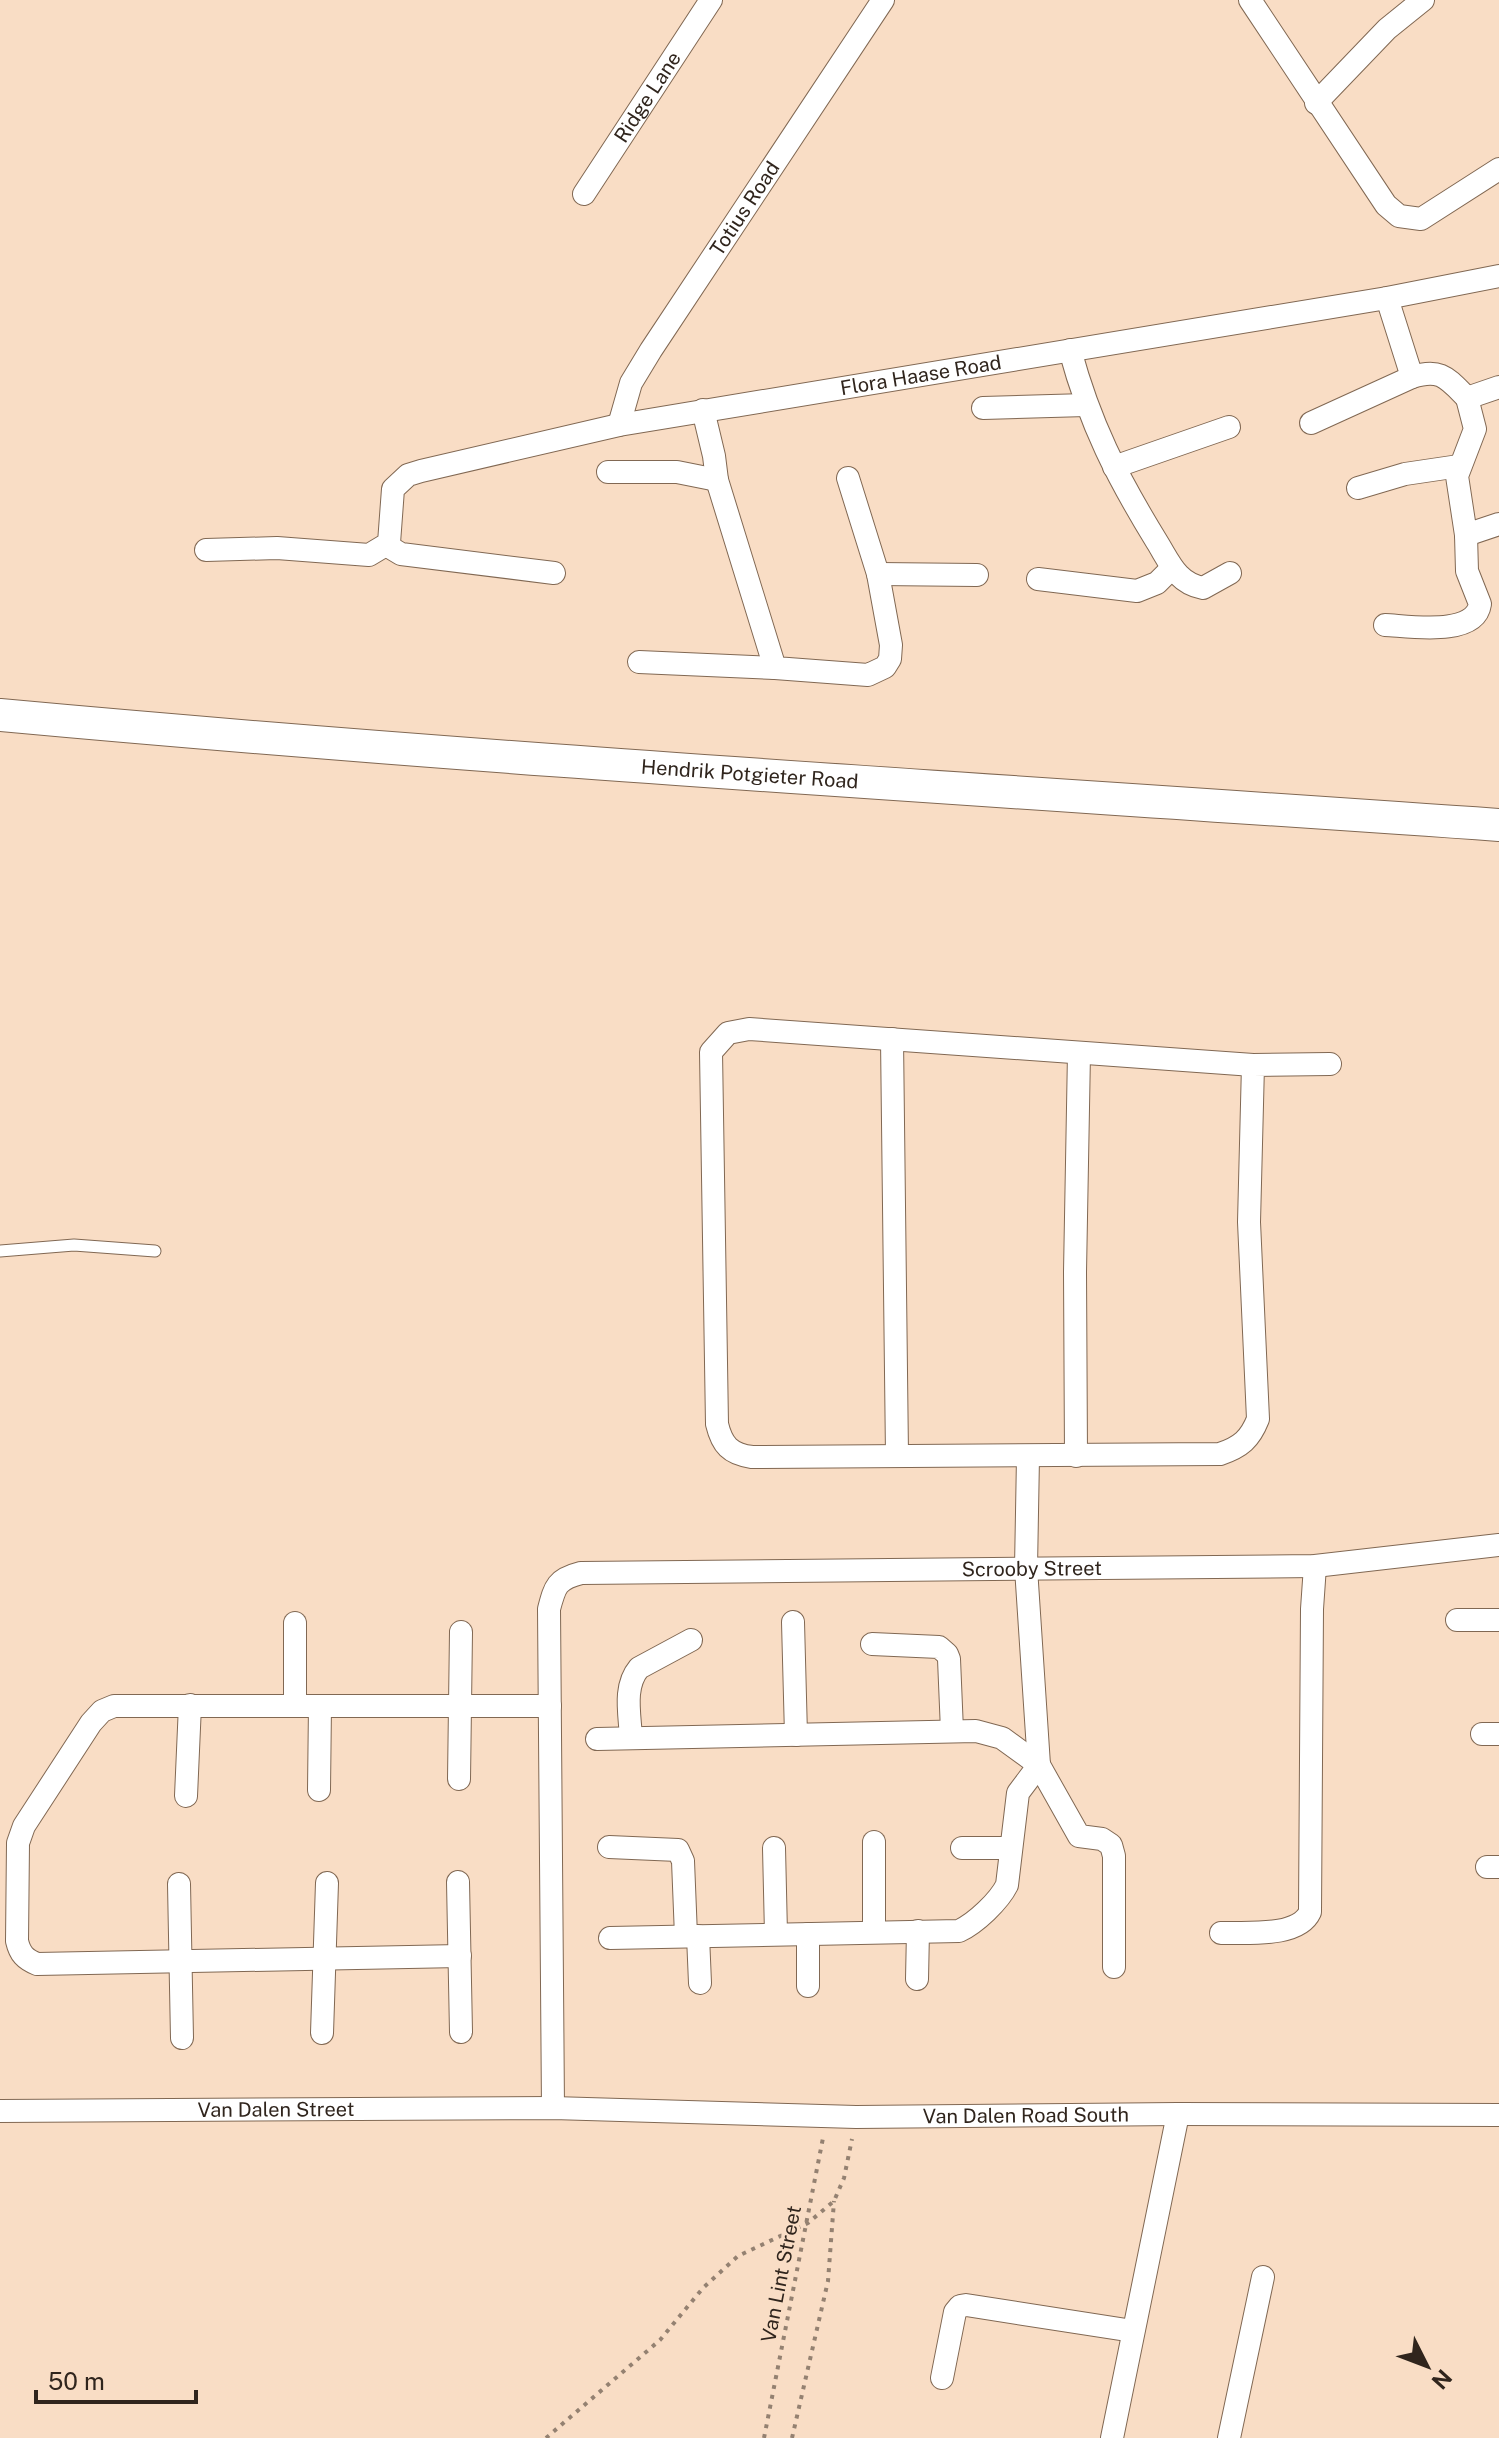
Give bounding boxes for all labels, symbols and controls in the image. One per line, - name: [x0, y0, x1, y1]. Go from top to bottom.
- street label: Ridge Lane: [609, 47, 686, 147]
- street label: Totius Road: [705, 157, 785, 260]
- street label: Flora Haase Road: [838, 350, 1003, 400]
- street label: Hendrik Potgieter Road: [640, 755, 859, 794]
- street label: Scrooby Street: [962, 1556, 1102, 1581]
- street label: Van Dalen Street: [198, 2097, 354, 2122]
- street label: Van Dalen Road South: [923, 2102, 1129, 2128]
- street label: Van Lint Street: [756, 2204, 806, 2344]
- north arrow: [1387, 2326, 1467, 2406]
- scale bar: [36, 2354, 196, 2404]
- text: N: [1426, 2364, 1457, 2394]
- text: 50 m: [48, 2367, 105, 2395]

